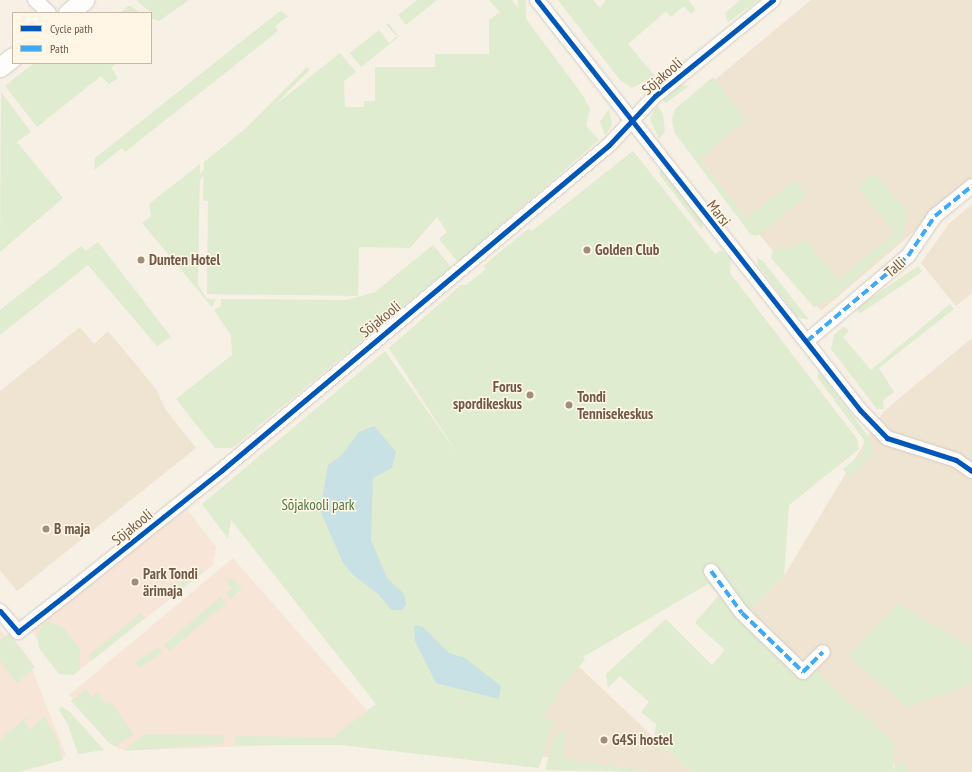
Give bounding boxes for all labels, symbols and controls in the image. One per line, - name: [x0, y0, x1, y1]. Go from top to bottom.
- legend: [12, 12, 152, 64]
- text: Cycle path: [50, 21, 93, 36]
- text: Path: [50, 41, 68, 56]
- street label: Sõjakooli: [638, 54, 686, 98]
- street label: Marsi: [703, 196, 735, 230]
- place label: Golden Club: [595, 241, 660, 259]
- marker: Golden Club: [582, 245, 592, 255]
- place label: Dunten Hotel: [149, 251, 220, 269]
- street label: Talli: [881, 253, 909, 281]
- marker: Dunten Hotel: [136, 255, 146, 265]
- street label: Sõjakooli: [356, 297, 404, 341]
- place label: Forus spordikeskus: [453, 377, 522, 412]
- place label: Tondi Tennisekeskus: [577, 387, 653, 422]
- marker: Forus spordikeskus: [525, 390, 535, 400]
- marker: Tondi Tennisekeskus: [564, 400, 574, 410]
- park label: Sõjakooli park: [281, 496, 355, 514]
- street label: Sõjakooli: [108, 505, 156, 549]
- place label: B maja: [54, 520, 90, 538]
- marker: B maja: [41, 524, 51, 534]
- place label: Park Tondi ärimaja: [143, 564, 199, 599]
- marker: Park Tondi ärimaja: [130, 577, 140, 587]
- place label: G4Si hostel: [612, 731, 673, 749]
- marker: G4Si hostel: [599, 735, 609, 745]

